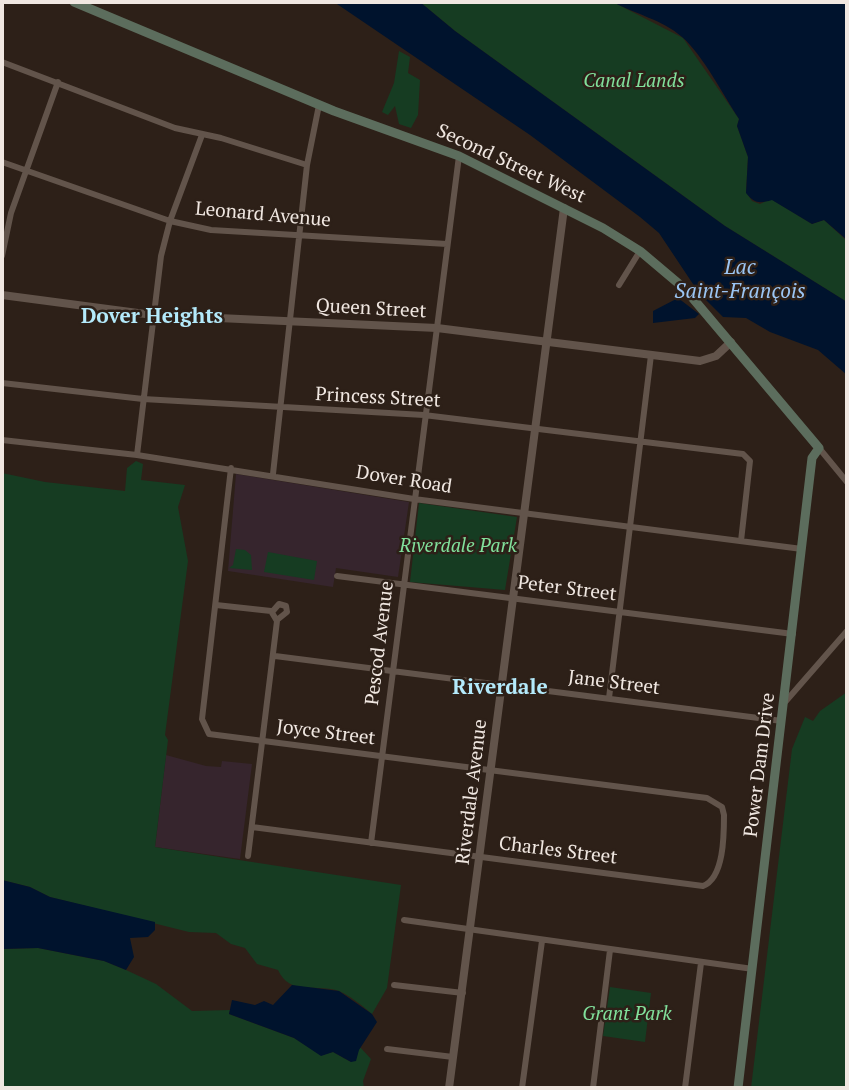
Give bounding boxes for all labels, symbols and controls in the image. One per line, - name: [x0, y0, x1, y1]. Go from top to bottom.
- park label: Canal Lands: [583, 71, 685, 93]
- street label: Second Street West: [433, 119, 589, 209]
- street label: Leonard Avenue: [194, 198, 332, 232]
- water label: Lac Saint-François: [674, 255, 806, 305]
- street label: Queen Street: [315, 295, 427, 323]
- district label: Dover Heights: [81, 304, 223, 330]
- street label: Princess Street: [315, 383, 441, 413]
- street label: Dover Road: [354, 461, 454, 499]
- park label: Riverdale Park: [399, 536, 517, 558]
- street label: Peter Street: [516, 572, 618, 606]
- street label: Pescod Avenue: [361, 580, 399, 706]
- street label: Jane Street: [567, 666, 661, 700]
- district label: Riverdale: [452, 675, 548, 701]
- street label: Power Dam Drive: [740, 691, 780, 839]
- street label: Joyce Street: [275, 716, 377, 750]
- street label: Riverdale Avenue: [452, 718, 492, 866]
- street label: Charles Street: [498, 832, 618, 870]
- park label: Grant Park: [582, 1004, 672, 1026]

